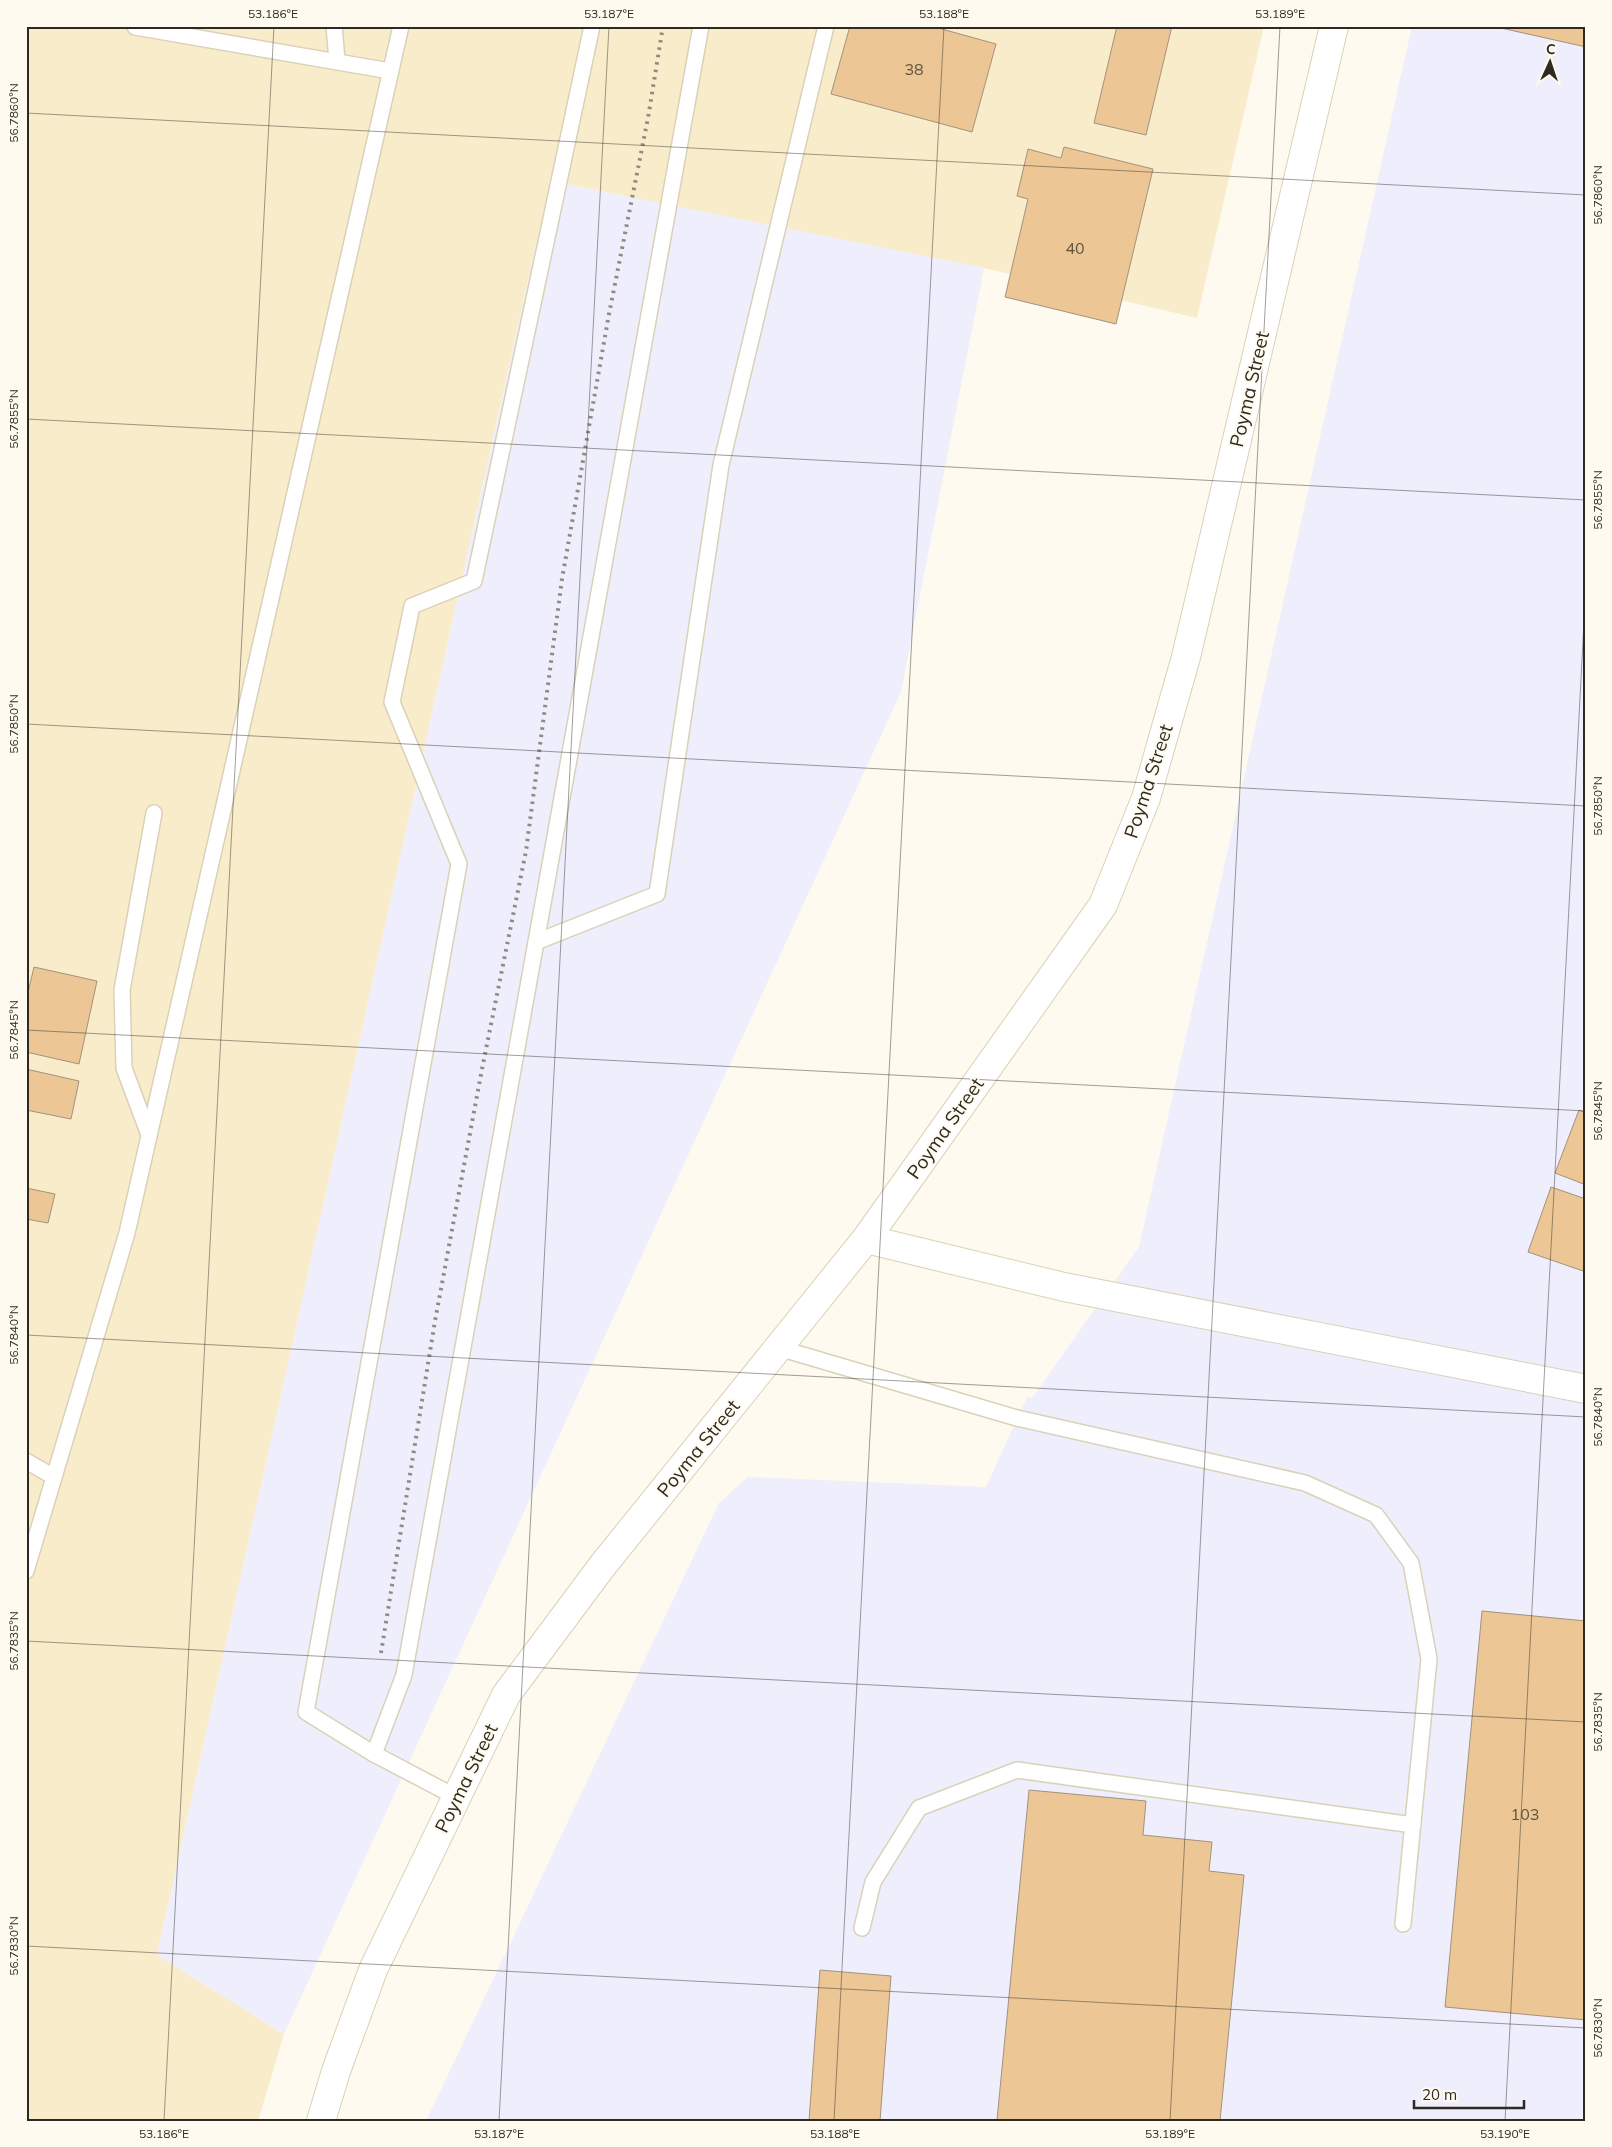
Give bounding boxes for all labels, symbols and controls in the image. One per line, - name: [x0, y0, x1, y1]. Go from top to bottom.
- text: 53.186°E: [248, 6, 298, 21]
- text: 53.187°E: [584, 6, 634, 21]
- text: 53.188°E: [919, 6, 969, 21]
- text: 53.189°E: [1255, 6, 1305, 21]
- north arrow: [1524, 38, 1574, 88]
- text: С: [1545, 40, 1556, 58]
- house number: 38: [904, 59, 924, 79]
- text: 56.7860°N: [6, 83, 21, 143]
- text: 56.7860°N: [1590, 165, 1605, 225]
- house number: 40: [1065, 238, 1085, 258]
- street label: Poyma Street: [1224, 328, 1274, 449]
- text: 56.7855°N: [6, 389, 21, 449]
- text: 56.7855°N: [1590, 470, 1605, 530]
- text: 56.7850°N: [6, 694, 21, 754]
- street label: Poyma Street: [1118, 721, 1178, 841]
- text: 56.7850°N: [1590, 776, 1605, 836]
- text: 56.7845°N: [6, 1000, 21, 1060]
- street label: Poyma Street: [901, 1072, 989, 1183]
- text: 56.7845°N: [1590, 1081, 1605, 1141]
- text: 56.7840°N: [6, 1305, 21, 1365]
- text: 56.7840°N: [1590, 1387, 1605, 1447]
- street label: Poyma Street: [651, 1394, 745, 1502]
- text: 56.7835°N: [6, 1611, 21, 1671]
- text: 56.7835°N: [1590, 1692, 1605, 1752]
- street label: Poyma Street: [429, 1719, 503, 1836]
- house number: 103: [1511, 1804, 1539, 1824]
- text: 56.7830°N: [6, 1916, 21, 1976]
- text: 56.7830°N: [1590, 1998, 1605, 2058]
- scale bar: [1414, 2077, 1524, 2109]
- text: 20 m: [1422, 2085, 1457, 2104]
- text: 53.186°E: [139, 2126, 189, 2141]
- text: 53.187°E: [474, 2126, 524, 2141]
- text: 53.188°E: [810, 2126, 860, 2141]
- text: 53.189°E: [1145, 2126, 1195, 2141]
- text: 53.190°E: [1480, 2126, 1530, 2141]

